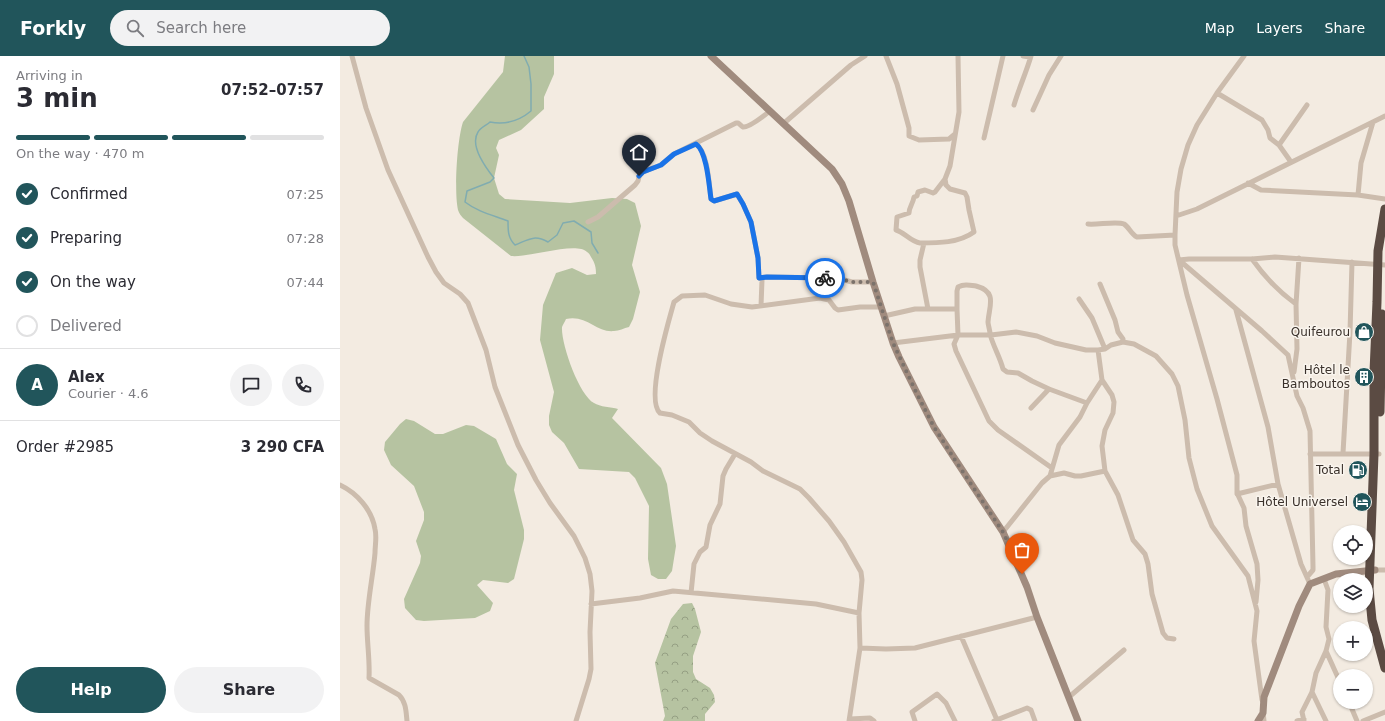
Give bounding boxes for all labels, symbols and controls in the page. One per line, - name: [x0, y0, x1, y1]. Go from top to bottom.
- search box: [110, 10, 390, 46]
- text: Forkly: [20, 17, 86, 39]
- icon: search: [124, 17, 146, 39]
- text: Search here: [156, 19, 246, 37]
- text: Map: [1205, 20, 1234, 36]
- text: Layers: [1256, 20, 1303, 36]
- text: Share: [1325, 20, 1365, 36]
- text: Arriving in: [16, 68, 83, 83]
- text: 07:52–07:57: [221, 81, 324, 99]
- text: 3 min: [16, 83, 98, 113]
- pin: [622, 135, 656, 176]
- icon: home: [628, 141, 650, 163]
- text: On the way · 470 m: [16, 146, 144, 161]
- icon: check: [16, 183, 38, 205]
- text: Confirmed: [50, 185, 128, 203]
- text: 07:25: [287, 187, 324, 202]
- icon: check: [16, 227, 38, 249]
- text: Preparing: [50, 229, 122, 247]
- text: 07:28: [287, 231, 324, 246]
- courier: [805, 258, 845, 298]
- icon: bike: [814, 267, 836, 289]
- icon: check: [16, 271, 38, 293]
- text: On the way: [50, 273, 136, 291]
- text: 07:44: [287, 275, 324, 290]
- text: Delivered: [50, 317, 122, 335]
- shop icon: Quifeurou: [1353, 321, 1375, 343]
- place label: Quifeurou: [1291, 325, 1350, 339]
- place label: Hôtel le Bamboutos: [1282, 363, 1350, 391]
- button: chat: [230, 364, 272, 406]
- button: phone: [282, 364, 324, 406]
- building icon: Hôtel le Bamboutos: [1353, 366, 1375, 388]
- text: Alex: [68, 368, 105, 386]
- text: A: [31, 376, 43, 394]
- text: Courier · 4.6: [68, 386, 149, 401]
- text: Order #2985: [16, 438, 114, 456]
- text: 3 290 CFA: [241, 438, 324, 456]
- fuel station icon: Total: [1347, 459, 1369, 481]
- place label: Total: [1315, 463, 1344, 477]
- hotel icon: Hôtel Universel: [1351, 491, 1373, 513]
- place label: Hôtel Universel: [1256, 495, 1348, 509]
- map controls: [1333, 525, 1373, 709]
- button: locate: [1333, 525, 1373, 565]
- pin: [1005, 533, 1039, 574]
- icon: bag: [1011, 539, 1033, 561]
- button: layers: [1333, 573, 1373, 613]
- button: +: [1333, 621, 1373, 661]
- button: Help: [16, 667, 166, 713]
- button: Share: [174, 667, 324, 713]
- button: −: [1333, 669, 1373, 709]

